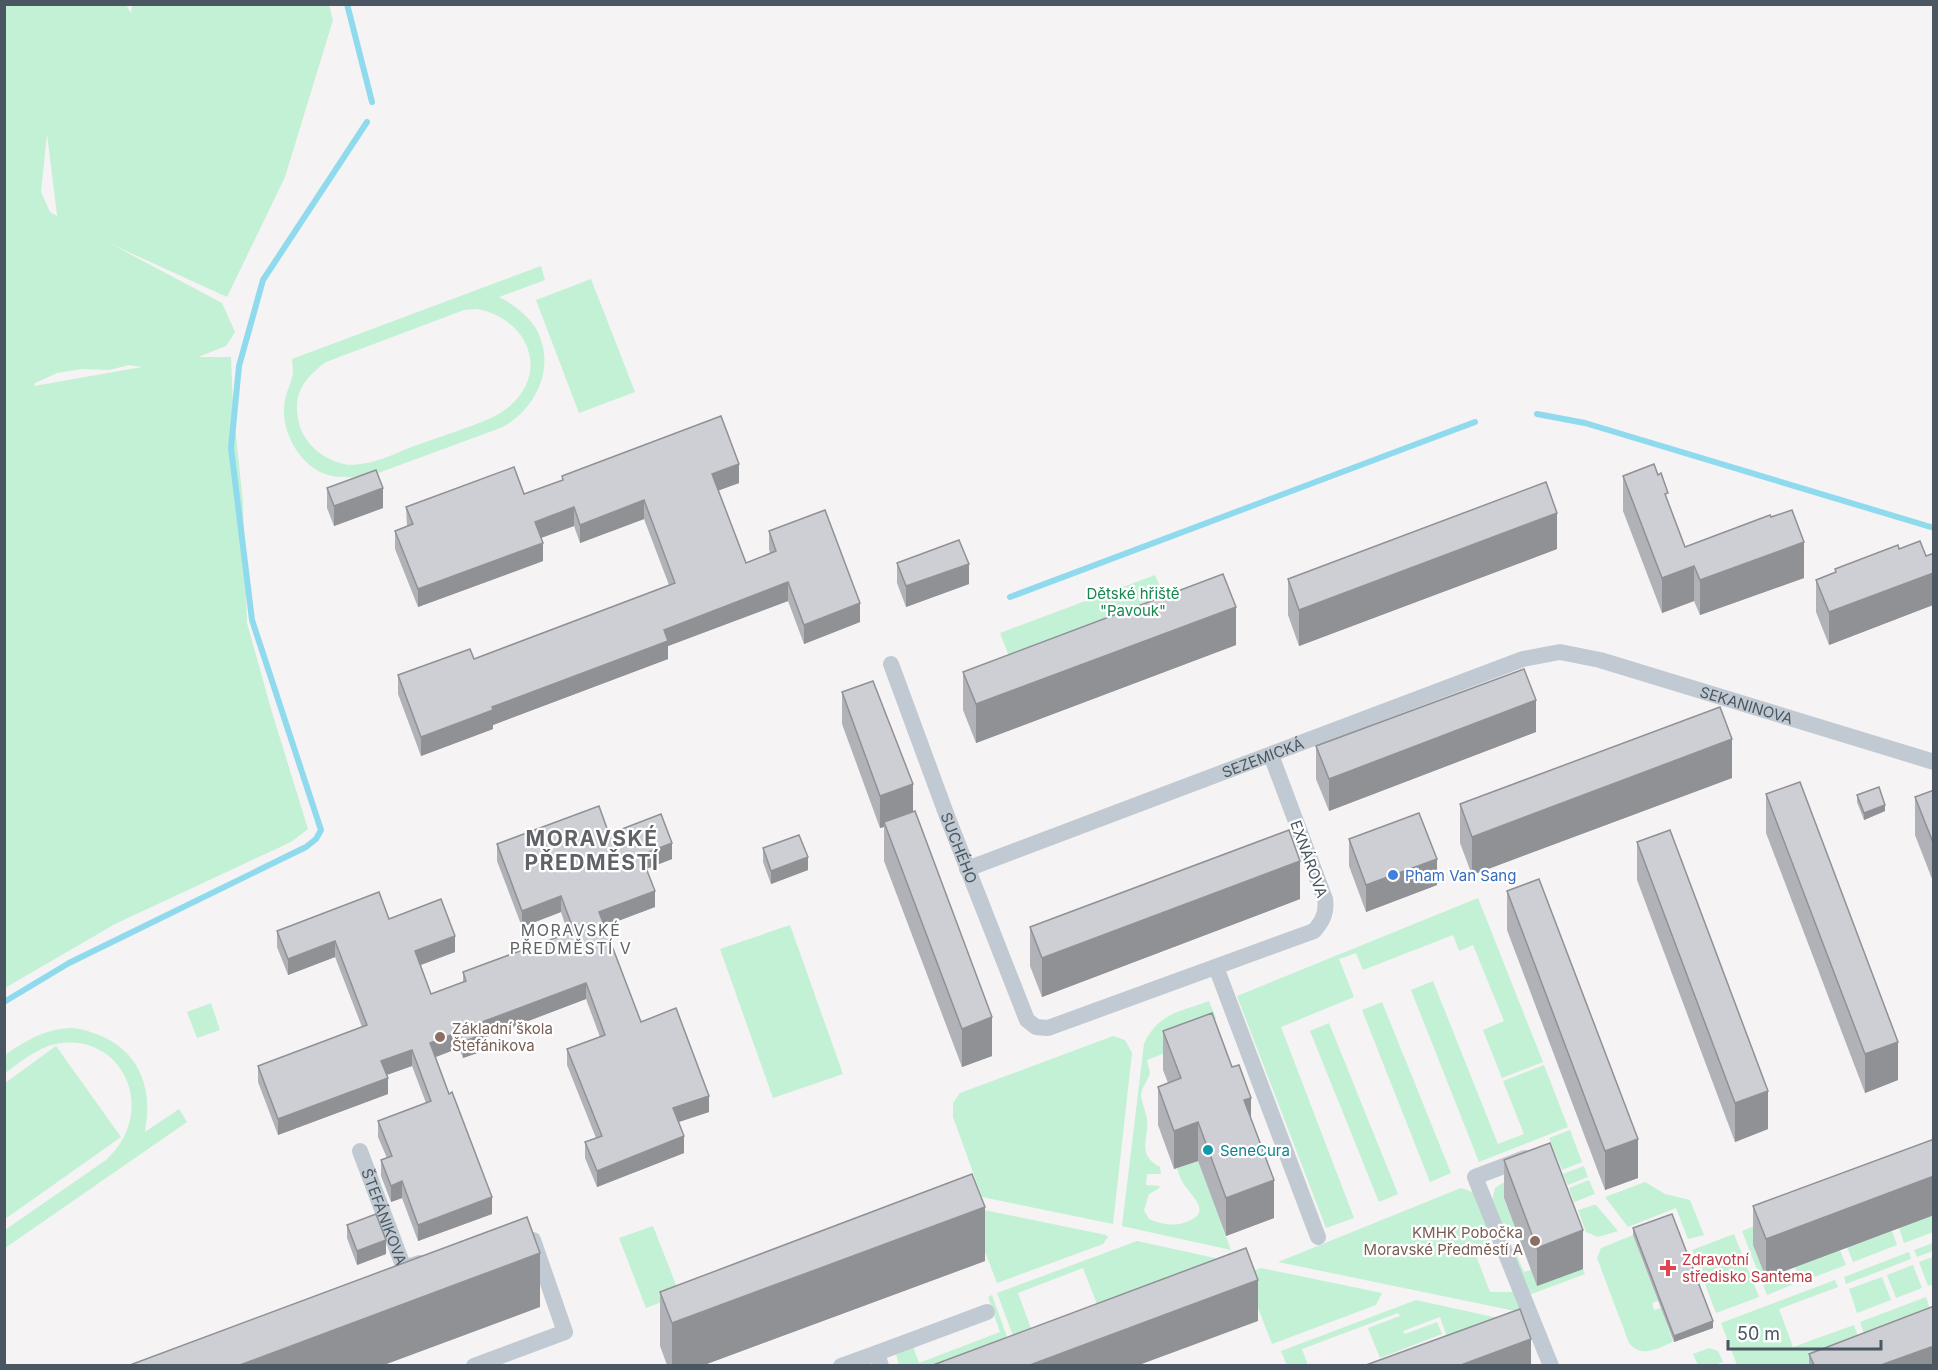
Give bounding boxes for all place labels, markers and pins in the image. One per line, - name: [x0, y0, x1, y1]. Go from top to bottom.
- place label: Pham Van Sang: [1405, 866, 1516, 885]
- marker: Pham Van Sang: [1386, 868, 1400, 882]
- place label: Základní škola Štefánikova: [452, 1019, 553, 1055]
- marker: Základní škola Štefánikova: [433, 1030, 447, 1044]
- place label: SeneCura: [1220, 1141, 1290, 1160]
- marker: SeneCura: [1201, 1143, 1215, 1157]
- place label: KMHK Pobočka Moravské Předměstí A: [1364, 1223, 1523, 1259]
- marker: KMHK Pobočka Moravské Předměstí A: [1528, 1234, 1542, 1248]
- place label: Zdravotní středisko Santema: [1682, 1250, 1813, 1286]
- marker: Zdravotní středisko Santema: [1659, 1259, 1677, 1277]

